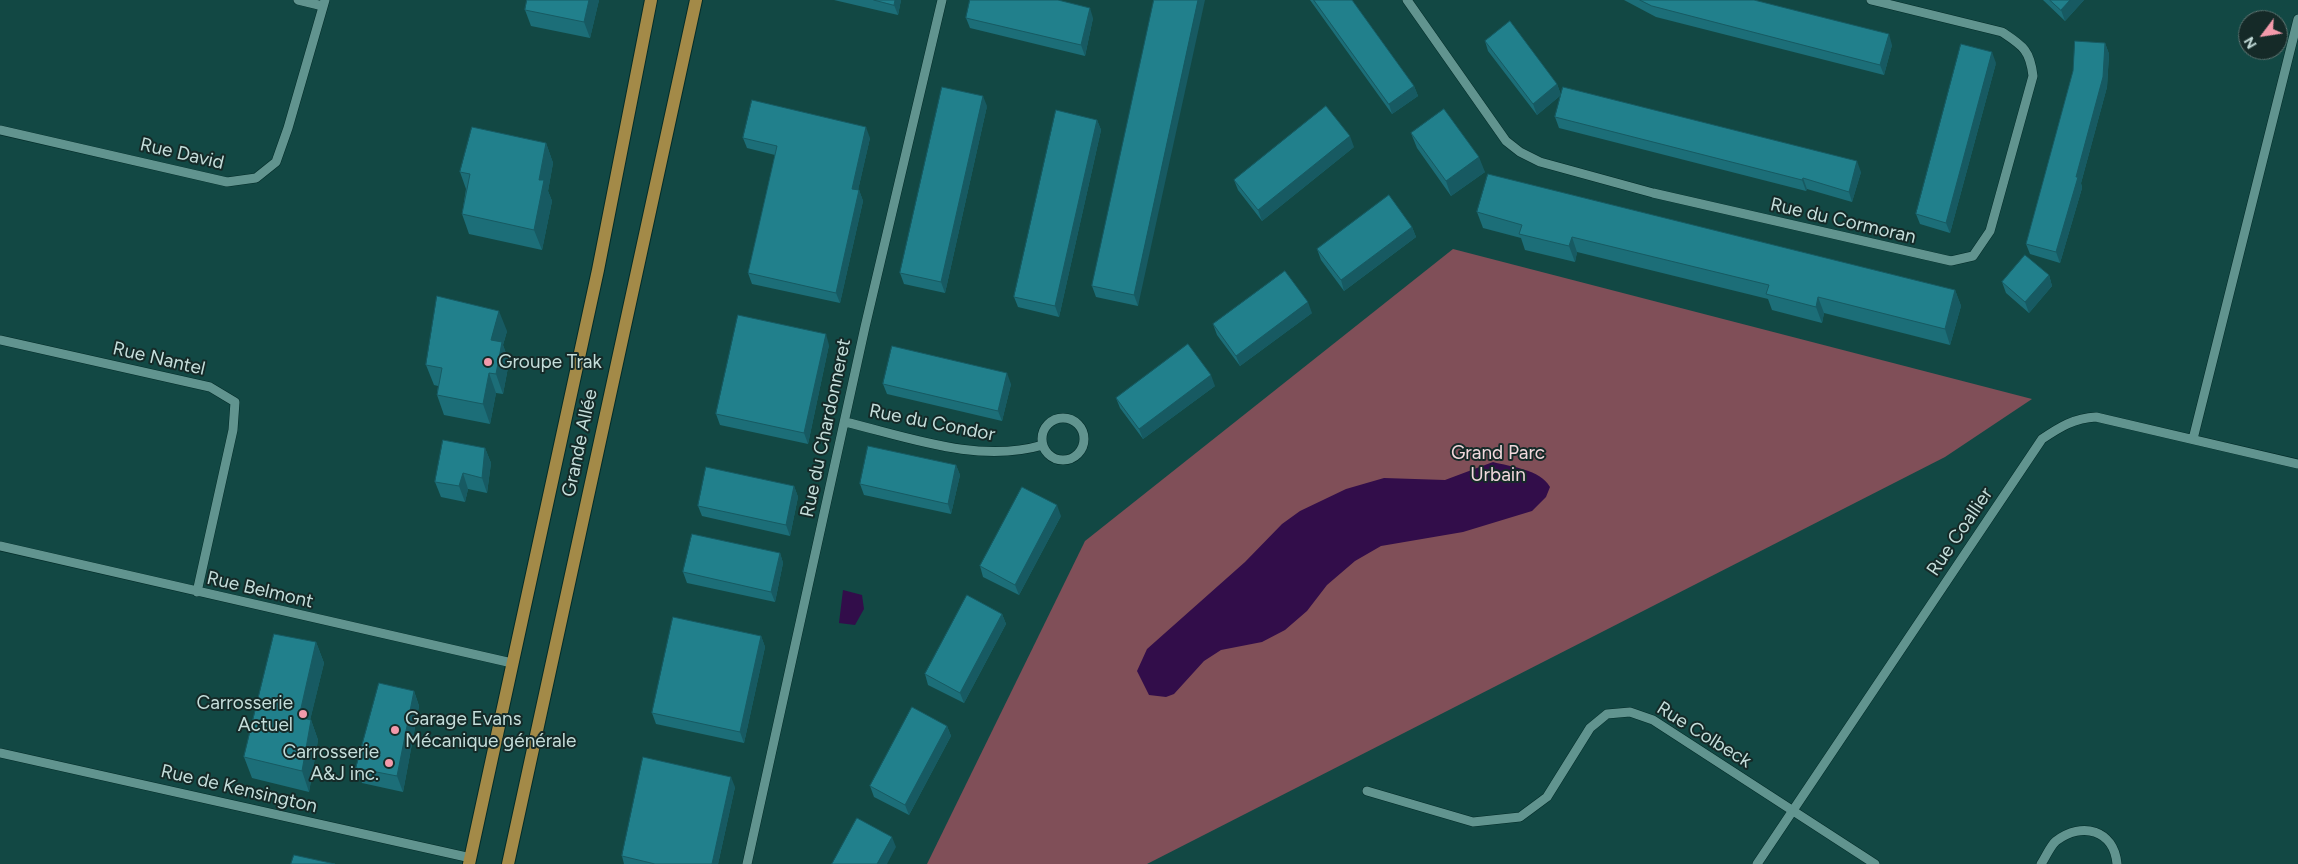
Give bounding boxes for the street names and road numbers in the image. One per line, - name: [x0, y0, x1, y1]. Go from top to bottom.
- street label: Rue David: [138, 133, 226, 175]
- street label: Rue du Cormoran: [1768, 193, 1918, 249]
- street label: Rue Nantel: [111, 337, 207, 381]
- street label: Rue du Chardonneret: [796, 337, 856, 519]
- street label: Grande Allée: [557, 387, 603, 499]
- street label: Rue du Condor: [867, 400, 997, 446]
- street label: Rue Coallier: [1922, 484, 1998, 580]
- street label: Rue Belmont: [204, 567, 316, 613]
- street label: Rue Colbeck: [1652, 697, 1756, 773]
- street label: Rue de Kensington: [159, 760, 319, 818]

